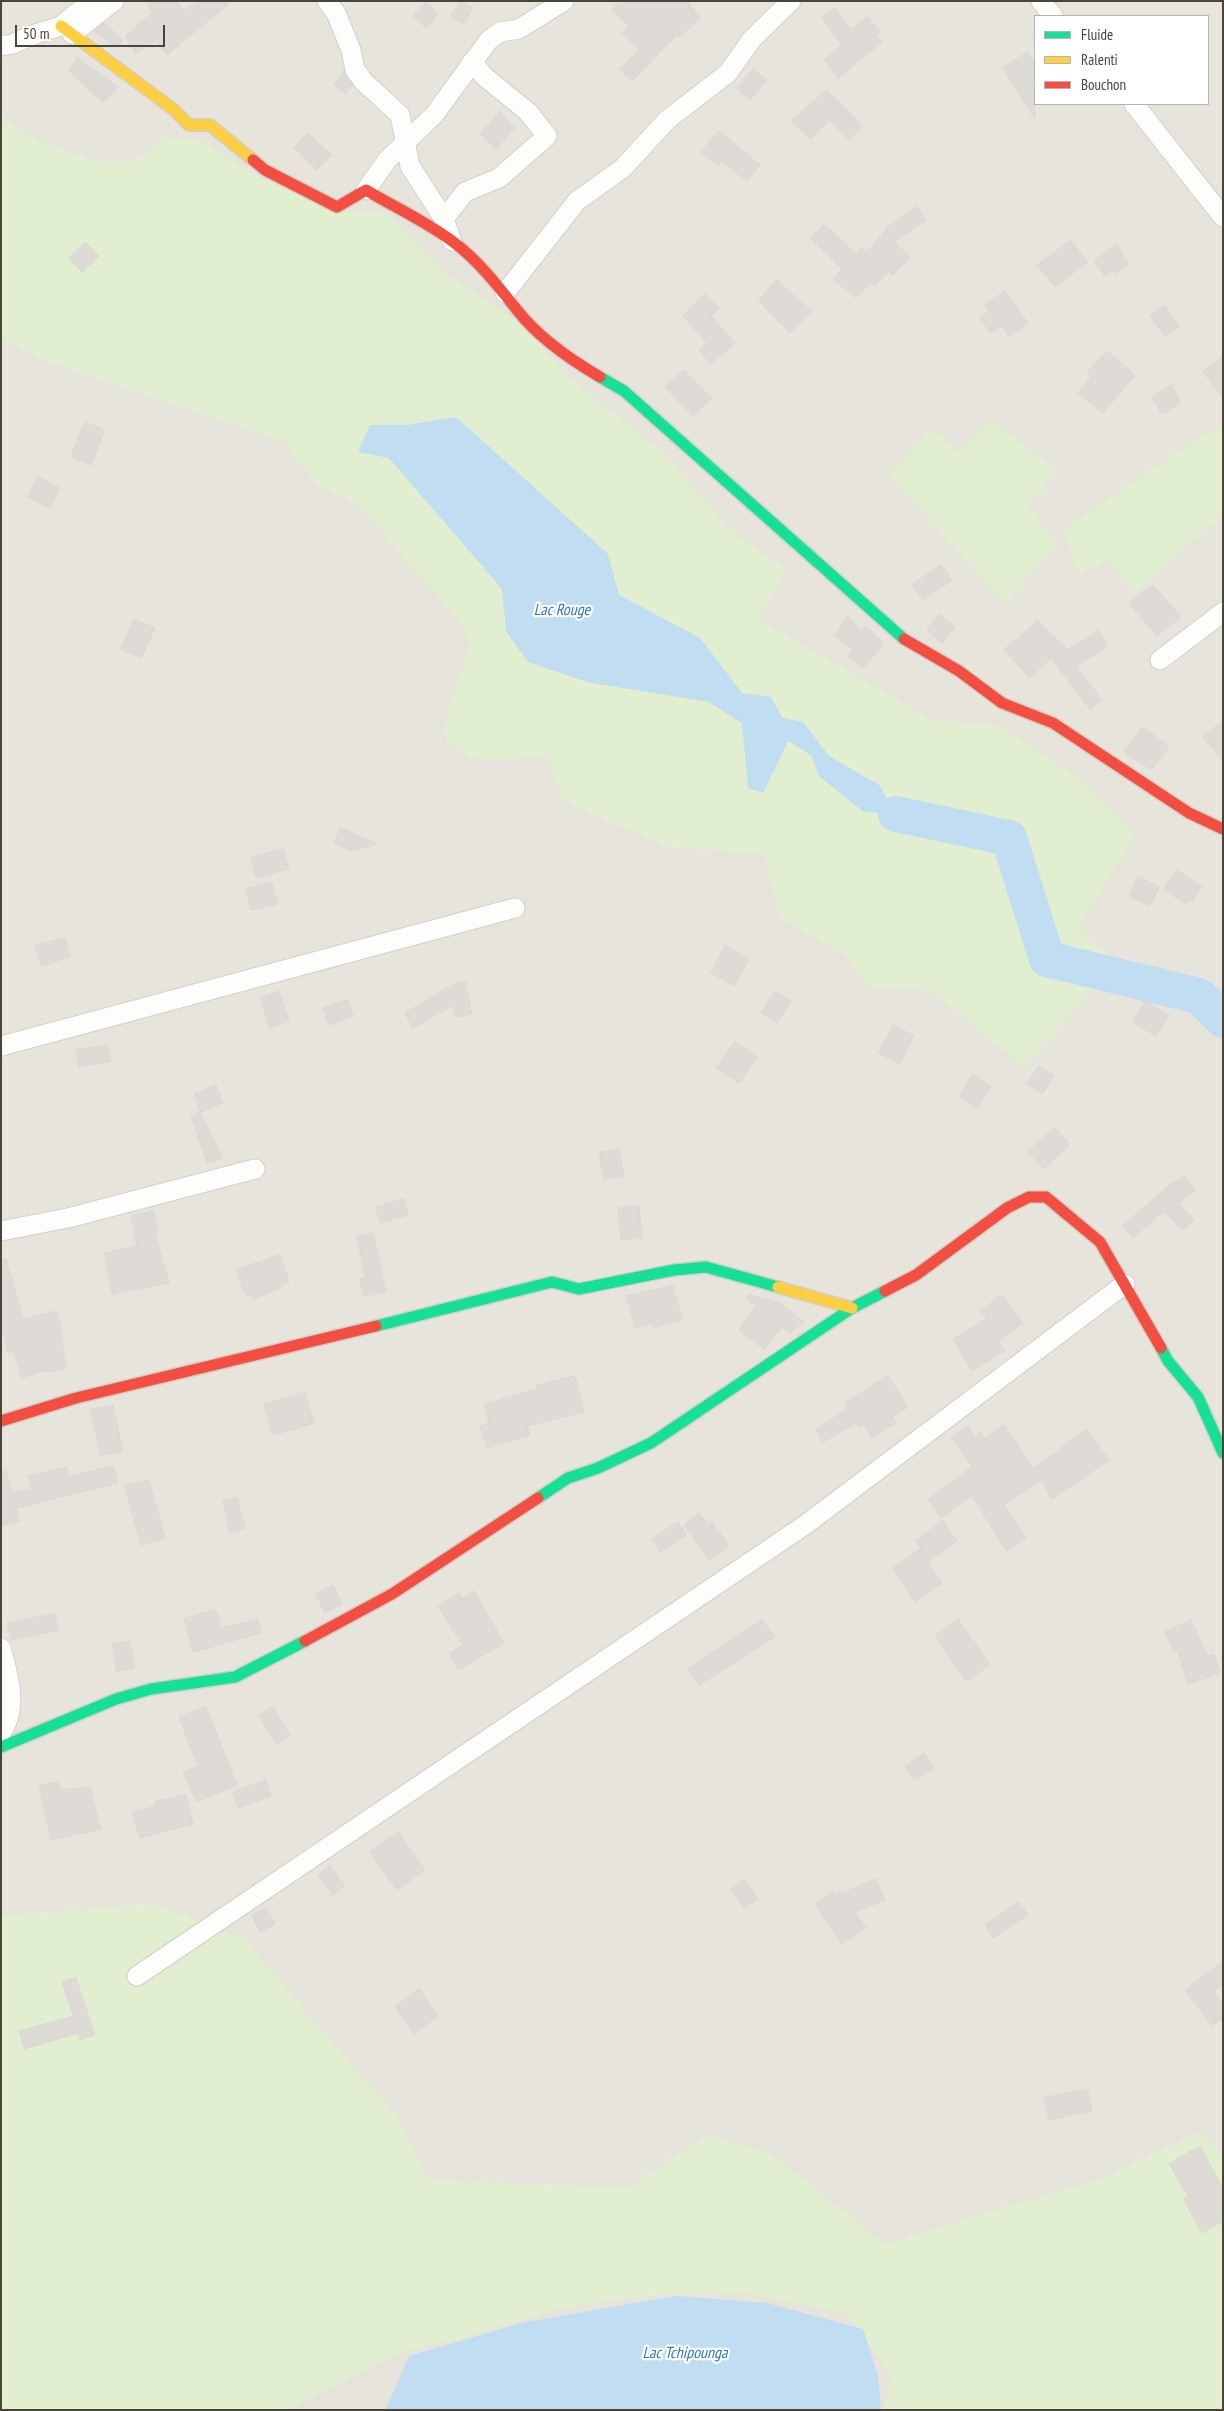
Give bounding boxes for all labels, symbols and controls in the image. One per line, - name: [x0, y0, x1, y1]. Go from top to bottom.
- scale bar: [18, 15, 168, 47]
- legend: [1034, 15, 1209, 105]
- text: 50 m: [23, 24, 49, 43]
- text: Fluide: [1081, 25, 1113, 44]
- text: Ralenti: [1081, 50, 1118, 69]
- text: Bouchon: [1081, 75, 1126, 94]
- water label: Lac Rouge: [534, 600, 590, 620]
- water label: Lac Tchipounga: [643, 2343, 727, 2363]

